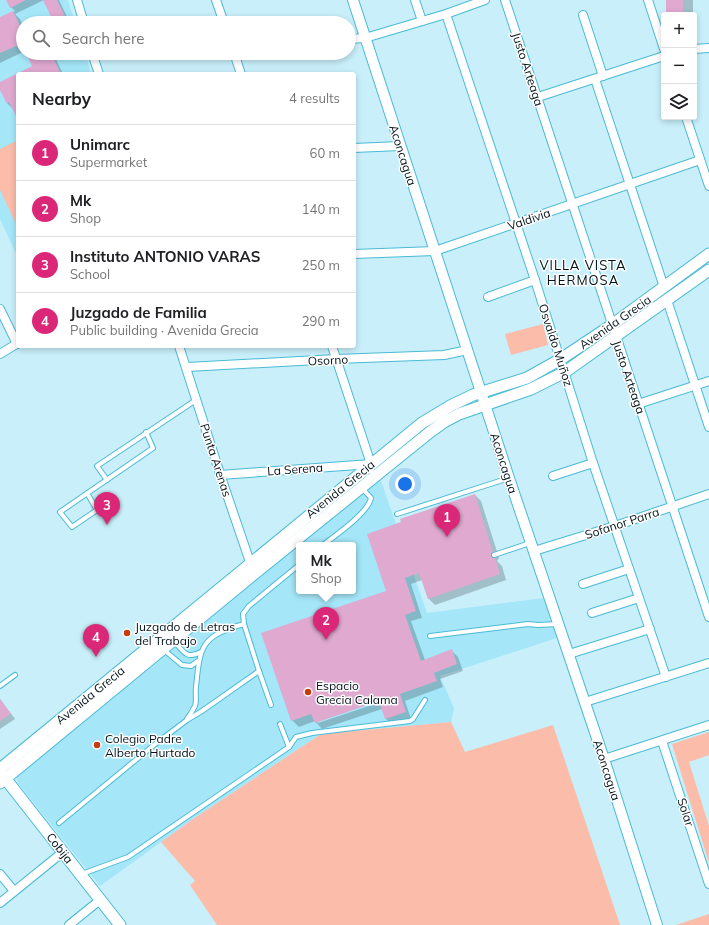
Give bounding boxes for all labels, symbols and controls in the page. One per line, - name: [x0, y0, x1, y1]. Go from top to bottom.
- map controls: [661, 12, 697, 120]
- button: +: [661, 12, 697, 48]
- search box: [16, 16, 356, 60]
- icon: search: [30, 27, 52, 49]
- text: Search here: [62, 29, 144, 48]
- street label: Justo Arteaga: [509, 30, 547, 108]
- button: −: [661, 48, 697, 84]
- button: layers: [661, 84, 697, 120]
- text: Nearby: [32, 88, 91, 109]
- text: 4 results: [289, 90, 340, 106]
- street label: Aconcagua: [386, 123, 420, 187]
- text: Unimarc: [70, 135, 130, 154]
- text: 1: [41, 145, 49, 161]
- text: 60 m: [310, 145, 340, 161]
- text: Supermarket: [70, 154, 147, 170]
- text: Mk: [70, 191, 91, 210]
- text: 2: [41, 201, 49, 217]
- text: 140 m: [302, 201, 340, 217]
- street label: Valdivia: [506, 205, 552, 233]
- text: Shop: [70, 210, 101, 226]
- text: Instituto ANTONIO VARAS: [70, 247, 260, 266]
- text: 3: [41, 257, 49, 273]
- text: 250 m: [302, 257, 340, 273]
- district label: VILLA VISTA HERMOSA: [539, 257, 627, 288]
- text: School: [70, 266, 110, 282]
- street label: Avenida Grecia: [576, 292, 654, 352]
- street label: Osvaldo Muñoz: [536, 302, 576, 388]
- text: Juzgado de Familia: [70, 303, 207, 322]
- text: 4: [41, 313, 49, 329]
- text: 290 m: [302, 313, 340, 329]
- text: Public building · Avenida Grecia: [70, 322, 259, 338]
- street label: Justo Arteaga: [609, 338, 649, 416]
- street label: Osorno: [307, 351, 349, 369]
- street label: Punta Arenas: [197, 422, 235, 499]
- street label: Aconcagua: [487, 431, 521, 495]
- street label: Avenida Grecia: [303, 457, 377, 521]
- street label: La Serena: [267, 460, 323, 478]
- your location: [395, 474, 415, 494]
- pin: 3: [94, 492, 120, 525]
- pin: 1: [434, 504, 460, 537]
- street label: Sofanor Parra: [583, 504, 661, 542]
- popup: [296, 542, 356, 594]
- text: Mk: [311, 551, 332, 570]
- text: Shop: [311, 570, 341, 586]
- pin: 2: [313, 607, 339, 640]
- place label: Juzgado de Letras del Trabajo: [135, 619, 235, 648]
- pin: 4: [83, 624, 109, 657]
- marker: Juzgado de Letras del Trabajo: [122, 628, 132, 638]
- street label: Avenida Grecia: [53, 663, 127, 727]
- place label: Espacio Grecia Calama: [316, 678, 398, 707]
- marker: Espacio Grecia Calama: [303, 687, 313, 697]
- place label: Colegio Padre Alberto Hurtado: [105, 731, 196, 760]
- street label: Aconcagua: [590, 738, 624, 802]
- marker: Colegio Padre Alberto Hurtado: [92, 740, 102, 750]
- street label: Solar: [674, 796, 698, 829]
- street label: Cobija: [43, 830, 77, 866]

